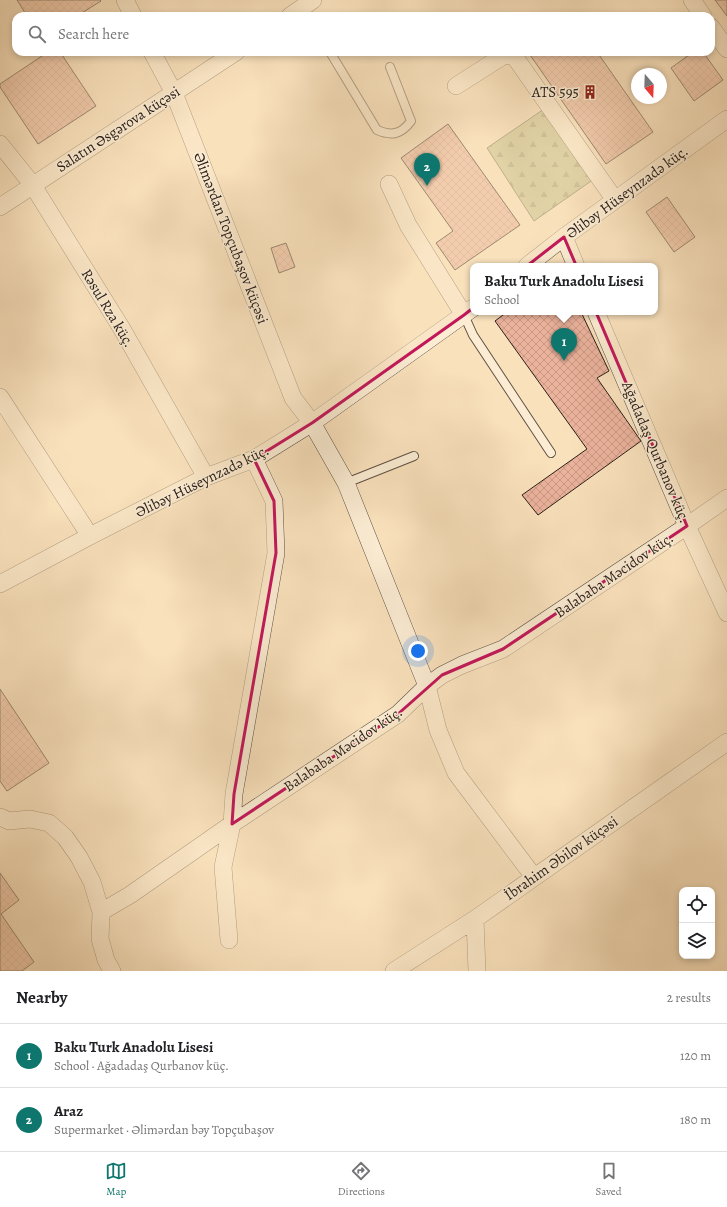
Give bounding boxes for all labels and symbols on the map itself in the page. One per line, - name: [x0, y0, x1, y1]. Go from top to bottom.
- north arrow: [631, 68, 667, 104]
- street label: Salatın Əsgərova küçəsi: [52, 81, 184, 177]
- place label: ATS 595: [531, 82, 579, 102]
- building icon: ATS 595: [582, 84, 598, 100]
- street label: Əlibəy Hüseynzadə küç.: [562, 141, 692, 243]
- street label: Əlimərdan Topçubaşov küçəsi: [189, 149, 273, 327]
- pin: 2: [414, 153, 440, 186]
- street label: Rəsul Rza küç.: [77, 265, 139, 351]
- pin: 1: [551, 328, 577, 361]
- street label: Ağadadaş Qurbanov küç.: [617, 377, 695, 526]
- street label: Əlibəy Hüseynzadə küç.: [132, 440, 272, 522]
- street label: Balababa Məcidov küç.: [551, 528, 677, 622]
- your location: [408, 641, 428, 661]
- street label: Balababa Məcidov küç.: [280, 702, 406, 796]
- street label: İbrahim Əbilov küçəsi: [500, 811, 622, 905]

